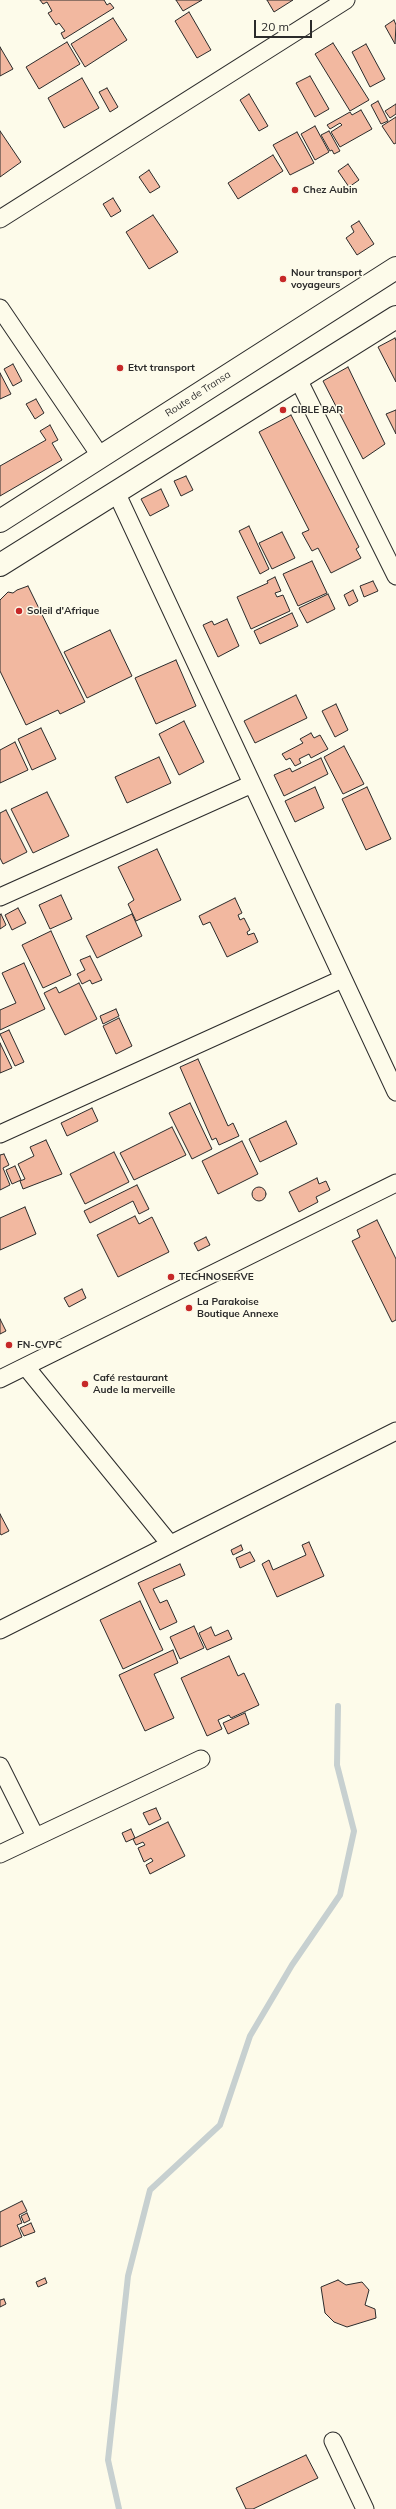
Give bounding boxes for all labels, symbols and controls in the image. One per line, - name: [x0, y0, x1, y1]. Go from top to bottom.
- scale bar: [256, 12, 314, 38]
- text: 20 m: [261, 19, 289, 34]
- place label: Chez Aubin: [303, 184, 358, 196]
- marker: Chez Aubin: [290, 185, 300, 195]
- place label: Nour transport voyageurs: [291, 267, 362, 290]
- marker: Nour transport voyageurs: [278, 274, 288, 284]
- place label: Etvt transport: [128, 362, 195, 374]
- marker: Etvt transport: [115, 363, 125, 373]
- street label: Route de Transa: [163, 368, 233, 420]
- place label: CIBLE BAR: [291, 404, 343, 416]
- marker: CIBLE BAR: [278, 405, 288, 415]
- place label: Soleil d'Afrique: [27, 605, 99, 617]
- marker: Soleil d'Afrique: [14, 606, 24, 616]
- place label: TECHNOSERVE: [179, 1271, 254, 1283]
- marker: TECHNOSERVE: [166, 1272, 176, 1282]
- place label: La Parakoise Boutique Annexe: [197, 1296, 278, 1320]
- marker: La Parakoise Boutique Annexe: [184, 1303, 194, 1313]
- place label: FN-CVPC: [17, 1339, 62, 1351]
- marker: FN-CVPC: [4, 1340, 14, 1350]
- place label: Café restaurant Aude la merveille: [93, 1372, 175, 1396]
- marker: Café restaurant Aude la merveille: [80, 1379, 90, 1389]

